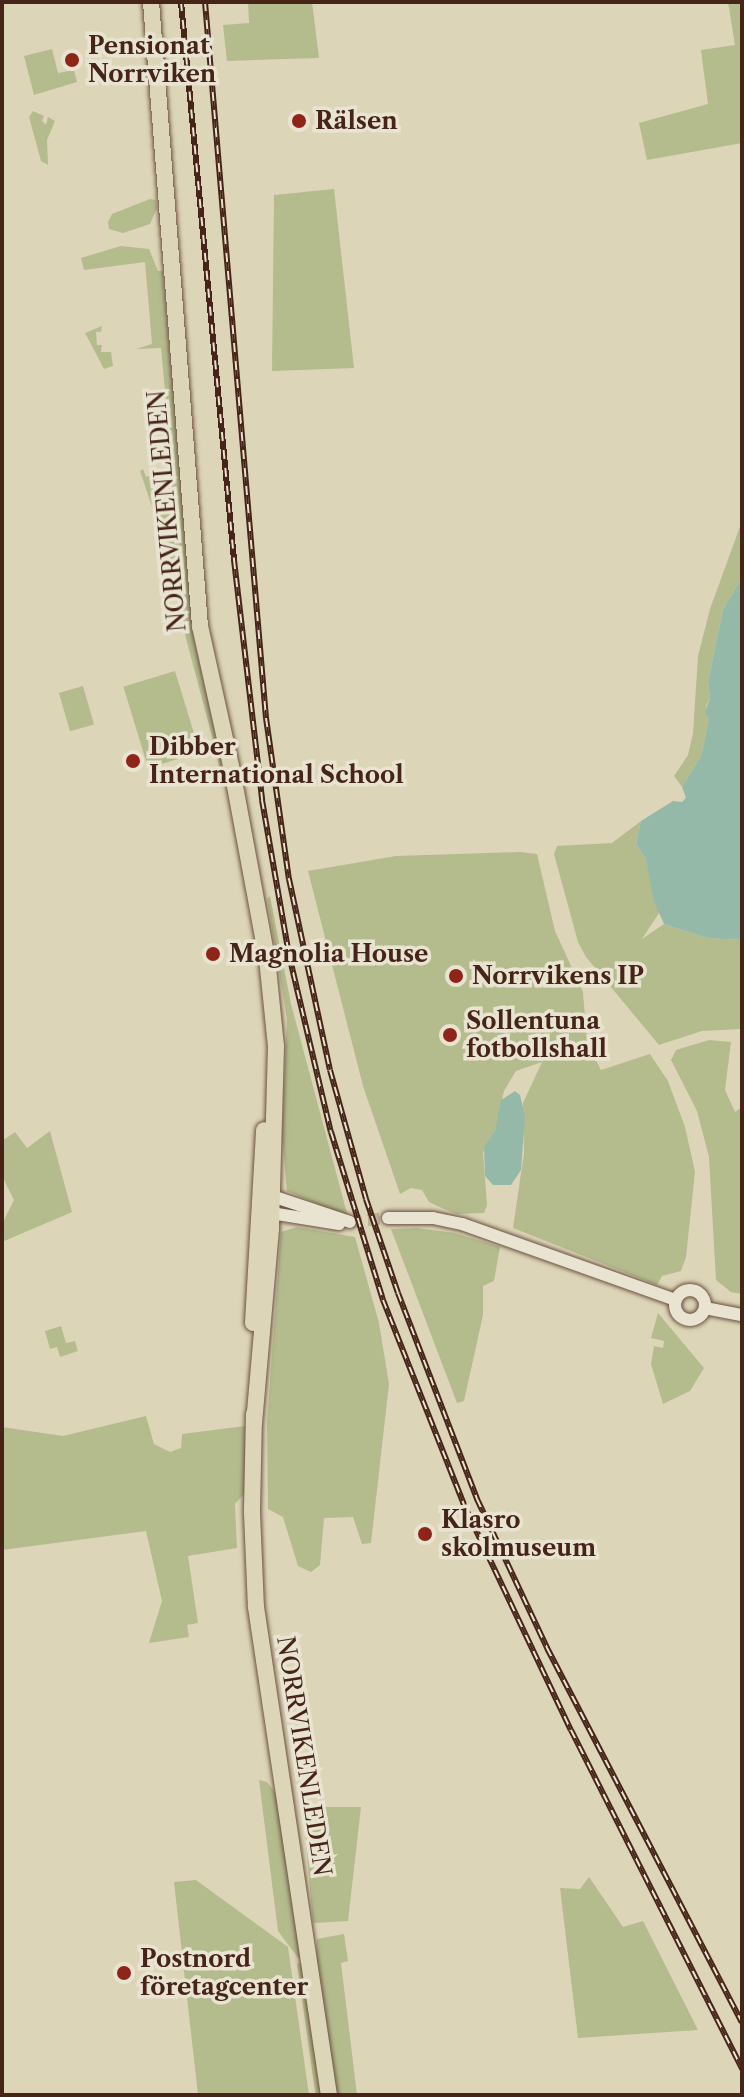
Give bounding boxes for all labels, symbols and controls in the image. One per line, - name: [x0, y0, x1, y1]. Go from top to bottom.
- place label: Pensionat Norrviken: [88, 32, 216, 88]
- marker: Pensionat Norrviken: [63, 51, 81, 69]
- place label: Rälsen: [315, 107, 398, 135]
- marker: Rälsen: [290, 112, 308, 130]
- street label: NORRVIKENLEDEN: [142, 389, 192, 633]
- place label: Dibber International School: [149, 733, 404, 789]
- marker: Dibber International School: [124, 752, 142, 770]
- place label: Magnolia House: [229, 940, 429, 968]
- marker: Magnolia House: [204, 945, 222, 963]
- place label: Norrvikens IP: [472, 962, 644, 990]
- marker: Norrvikens IP: [447, 967, 465, 985]
- place label: Sollentuna fotbollshall: [466, 1007, 607, 1063]
- marker: Sollentuna fotbollshall: [441, 1026, 459, 1044]
- place label: Klasro skolmuseum: [441, 1506, 596, 1562]
- marker: Klasro skolmuseum: [416, 1525, 434, 1543]
- street label: NORRVIKENLEDEN: [271, 1634, 337, 1878]
- place label: Postnord företagcenter: [140, 1945, 308, 2001]
- marker: Postnord företagcenter: [115, 1964, 133, 1982]

